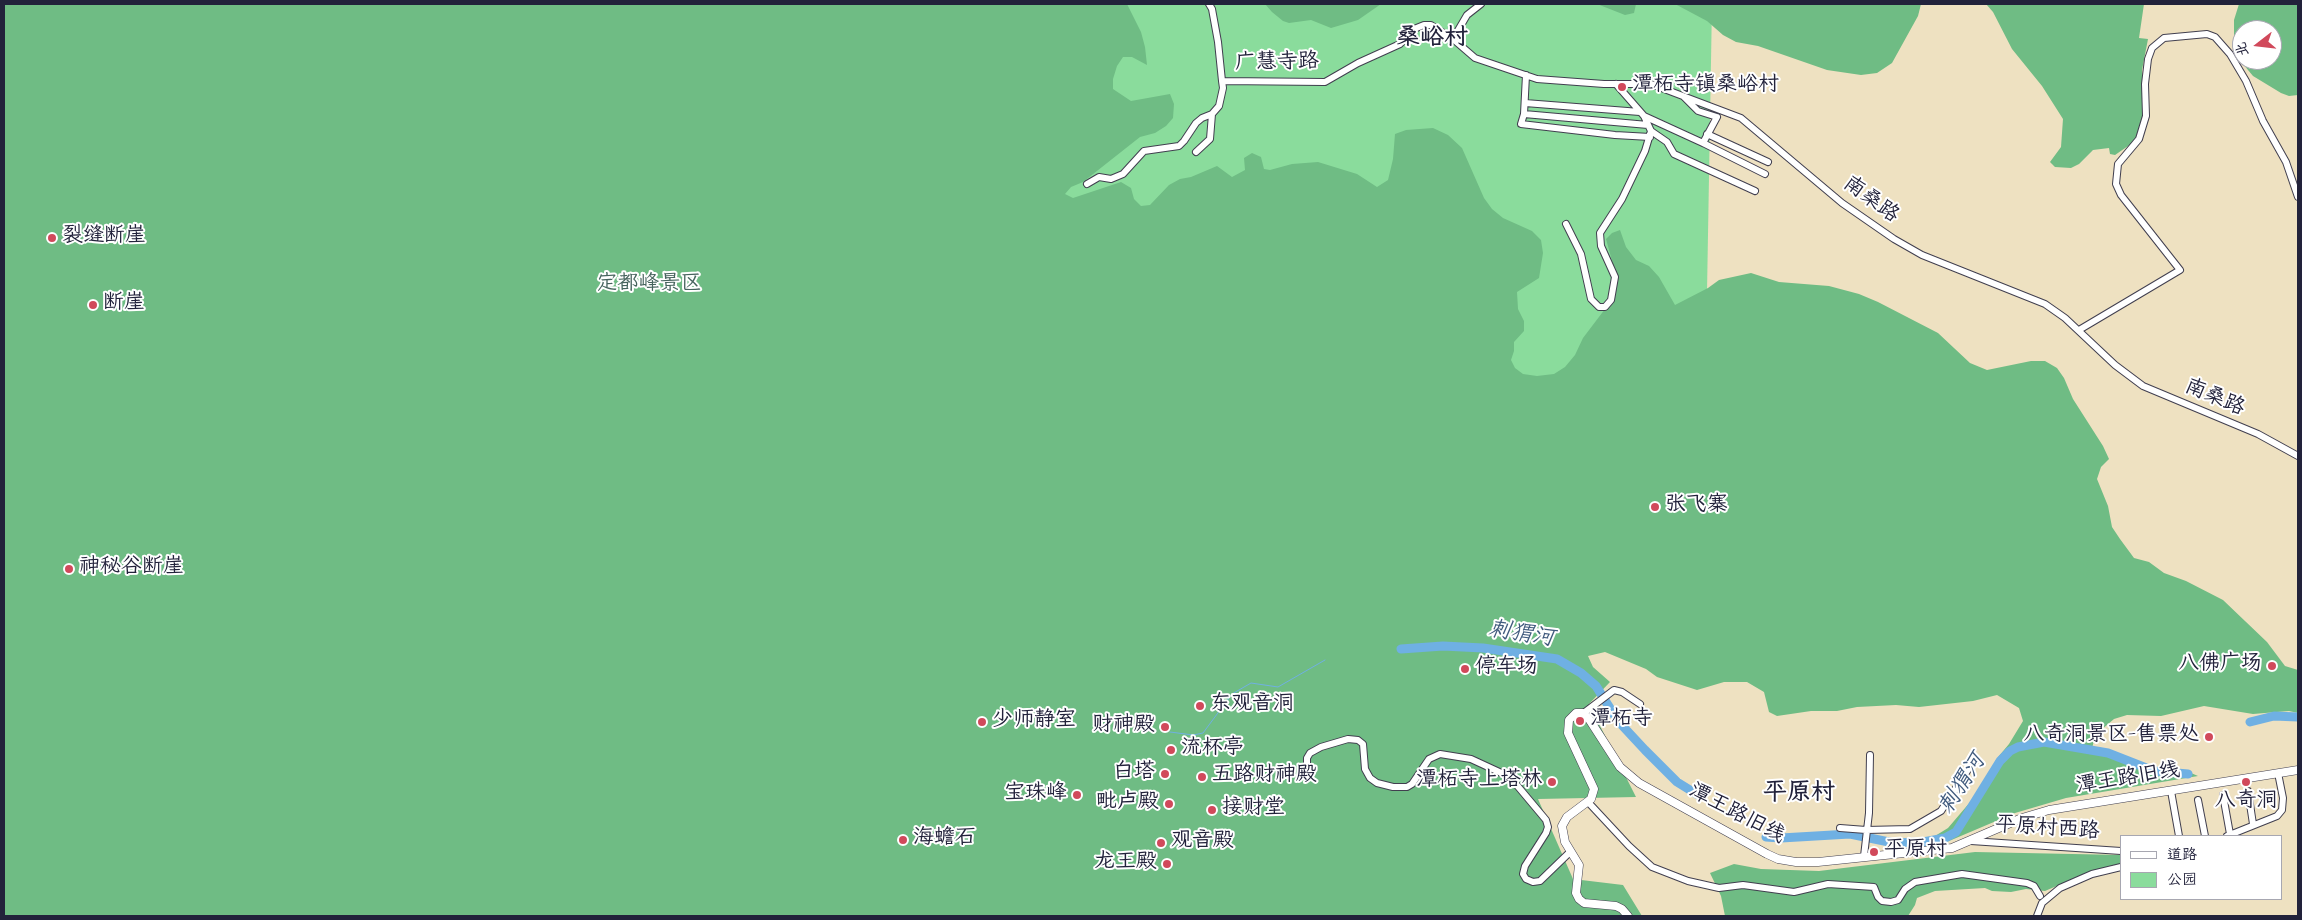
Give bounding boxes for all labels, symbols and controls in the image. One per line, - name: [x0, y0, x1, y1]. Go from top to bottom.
- north arrow: [2232, 20, 2282, 70]
- district label: 桑峪村: [1396, 26, 1468, 54]
- text: 北: [2231, 39, 2255, 59]
- street label: 广慧寺路: [1235, 51, 1319, 77]
- place label: 潭柘寺镇桑峪村: [1632, 74, 1779, 100]
- marker: 潭柘寺镇桑峪村: [1616, 81, 1628, 93]
- street label: 南桑路: [1837, 172, 1903, 230]
- place label: 裂缝断崖: [62, 225, 146, 251]
- marker: 裂缝断崖: [46, 232, 58, 244]
- park label: 定都峰景区: [597, 273, 701, 299]
- place label: 断崖: [103, 292, 145, 318]
- marker: 断崖: [87, 299, 99, 311]
- street label: 南桑路: [2180, 375, 2248, 423]
- place label: 张飞寨: [1665, 494, 1728, 520]
- marker: 张飞寨: [1649, 501, 1661, 513]
- place label: 神秘谷断崖: [79, 556, 184, 582]
- marker: 神秘谷断崖: [63, 563, 75, 575]
- water label: 刺猬河: [1486, 618, 1556, 654]
- place label: 八佛广场: [2178, 653, 2262, 679]
- place label: 停车场: [1475, 656, 1538, 682]
- marker: 八佛广场: [2266, 660, 2278, 672]
- marker: 停车场: [1459, 663, 1471, 675]
- place label: 东观音洞: [1210, 693, 1294, 719]
- marker: 东观音洞: [1194, 700, 1206, 712]
- place label: 潭柘寺: [1590, 708, 1653, 734]
- place label: 少师静室: [992, 709, 1076, 735]
- place label: 财神殿: [1092, 714, 1155, 740]
- marker: 潭柘寺: [1574, 715, 1586, 727]
- marker: 少师静室: [976, 716, 988, 728]
- marker: 财神殿: [1159, 721, 1171, 733]
- place label: 八奇洞景区-售票处: [2023, 724, 2199, 750]
- marker: 八奇洞景区-售票处: [2203, 731, 2215, 743]
- place label: 流杯亭: [1181, 737, 1244, 763]
- marker: 流杯亭: [1165, 744, 1177, 756]
- water label: 刺猬河: [1935, 750, 1993, 820]
- street label: 潭王路旧线: [2074, 759, 2182, 801]
- place label: 白塔: [1113, 761, 1155, 787]
- place label: 五路财神殿: [1212, 764, 1317, 790]
- marker: 白塔: [1159, 768, 1171, 780]
- place label: 潭柘寺上塔林: [1416, 769, 1542, 795]
- marker: 五路财神殿: [1196, 771, 1208, 783]
- marker: 潭柘寺上塔林: [1546, 776, 1558, 788]
- marker: 八奇洞: [2240, 776, 2252, 788]
- street label: 潭王路旧线: [1684, 779, 1788, 851]
- district label: 平原村: [1763, 781, 1835, 809]
- place label: 宝珠峰: [1004, 782, 1067, 808]
- marker: 宝珠峰: [1071, 789, 1083, 801]
- place label: 八奇洞: [2215, 790, 2277, 816]
- place label: 毗卢殿: [1096, 791, 1159, 817]
- place label: 接财堂: [1222, 797, 1285, 823]
- marker: 毗卢殿: [1163, 798, 1175, 810]
- marker: 接财堂: [1206, 804, 1218, 816]
- street label: 平原村西路: [1994, 814, 2100, 846]
- place label: 海蟾石: [913, 827, 976, 853]
- place label: 观音殿: [1171, 830, 1234, 856]
- marker: 海蟾石: [897, 834, 909, 846]
- legend: [2120, 835, 2282, 900]
- marker: 观音殿: [1155, 837, 1167, 849]
- place label: 平原村: [1884, 839, 1947, 865]
- text: 道路: [2167, 844, 2197, 866]
- marker: 平原村: [1868, 846, 1880, 858]
- place label: 龙王殿: [1094, 851, 1157, 877]
- marker: 龙王殿: [1161, 858, 1173, 870]
- text: 公园: [2167, 869, 2197, 891]

